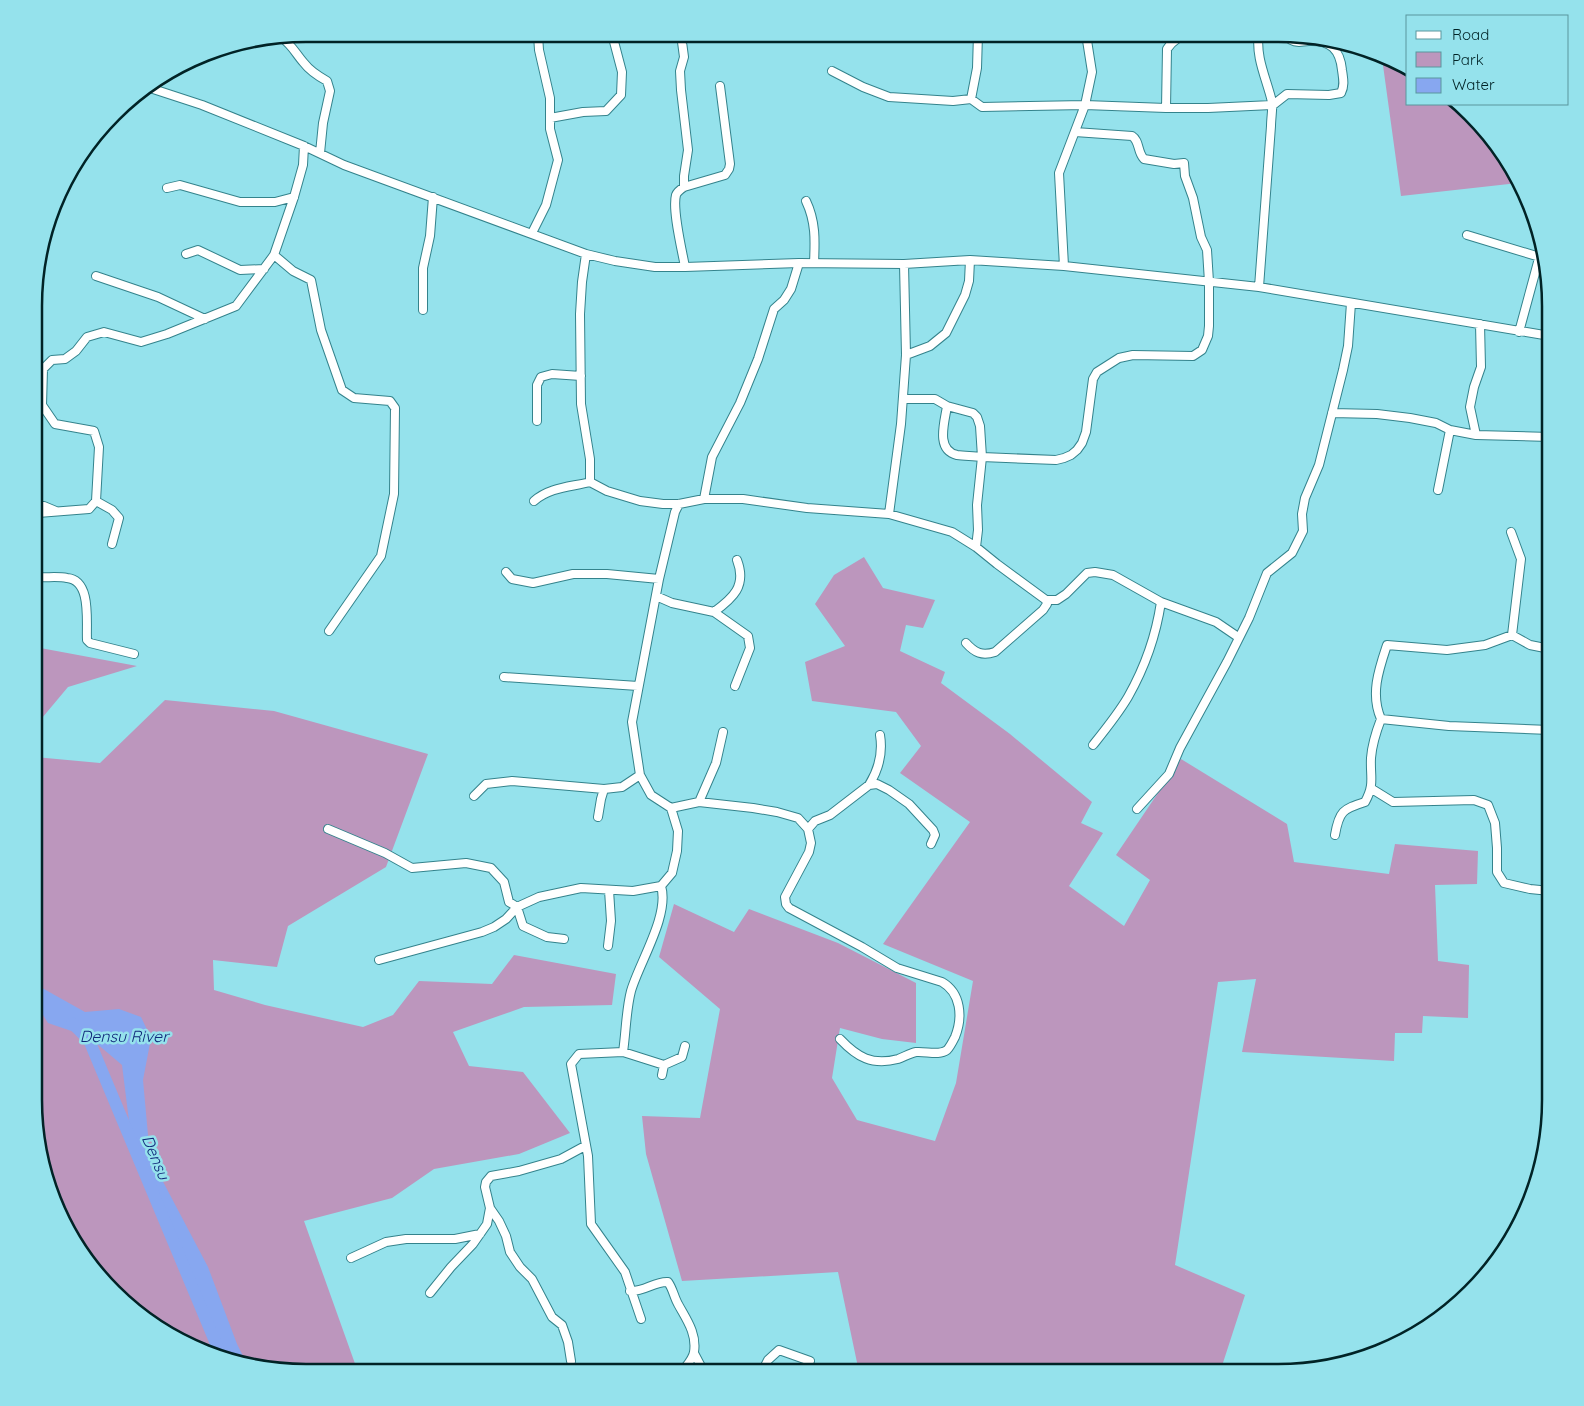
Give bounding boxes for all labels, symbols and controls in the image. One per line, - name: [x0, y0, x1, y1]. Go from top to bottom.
- legend: [1406, 15, 1569, 105]
- text: Road: [1452, 25, 1489, 44]
- text: Park: [1452, 50, 1484, 69]
- text: Water: [1452, 75, 1495, 94]
- water label: Densu River: [80, 1026, 170, 1046]
- water label: Densu: [138, 1132, 175, 1183]

